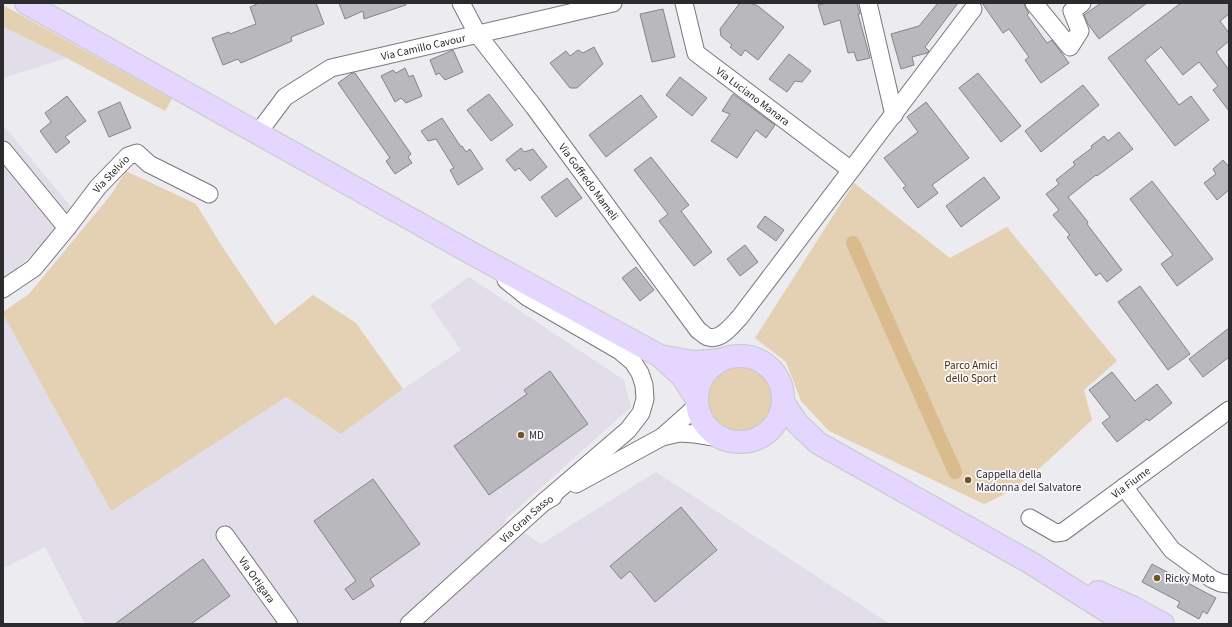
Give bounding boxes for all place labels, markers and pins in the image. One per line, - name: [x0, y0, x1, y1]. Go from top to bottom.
- place label: MD: [529, 428, 544, 443]
- marker: MD: [516, 430, 526, 440]
- place label: Cappella della Madonna del Salvatore: [976, 467, 1082, 495]
- marker: Cappella della Madonna del Salvatore: [963, 475, 973, 485]
- place label: Ricky Moto: [1165, 571, 1215, 586]
- marker: Ricky Moto: [1152, 573, 1162, 583]

